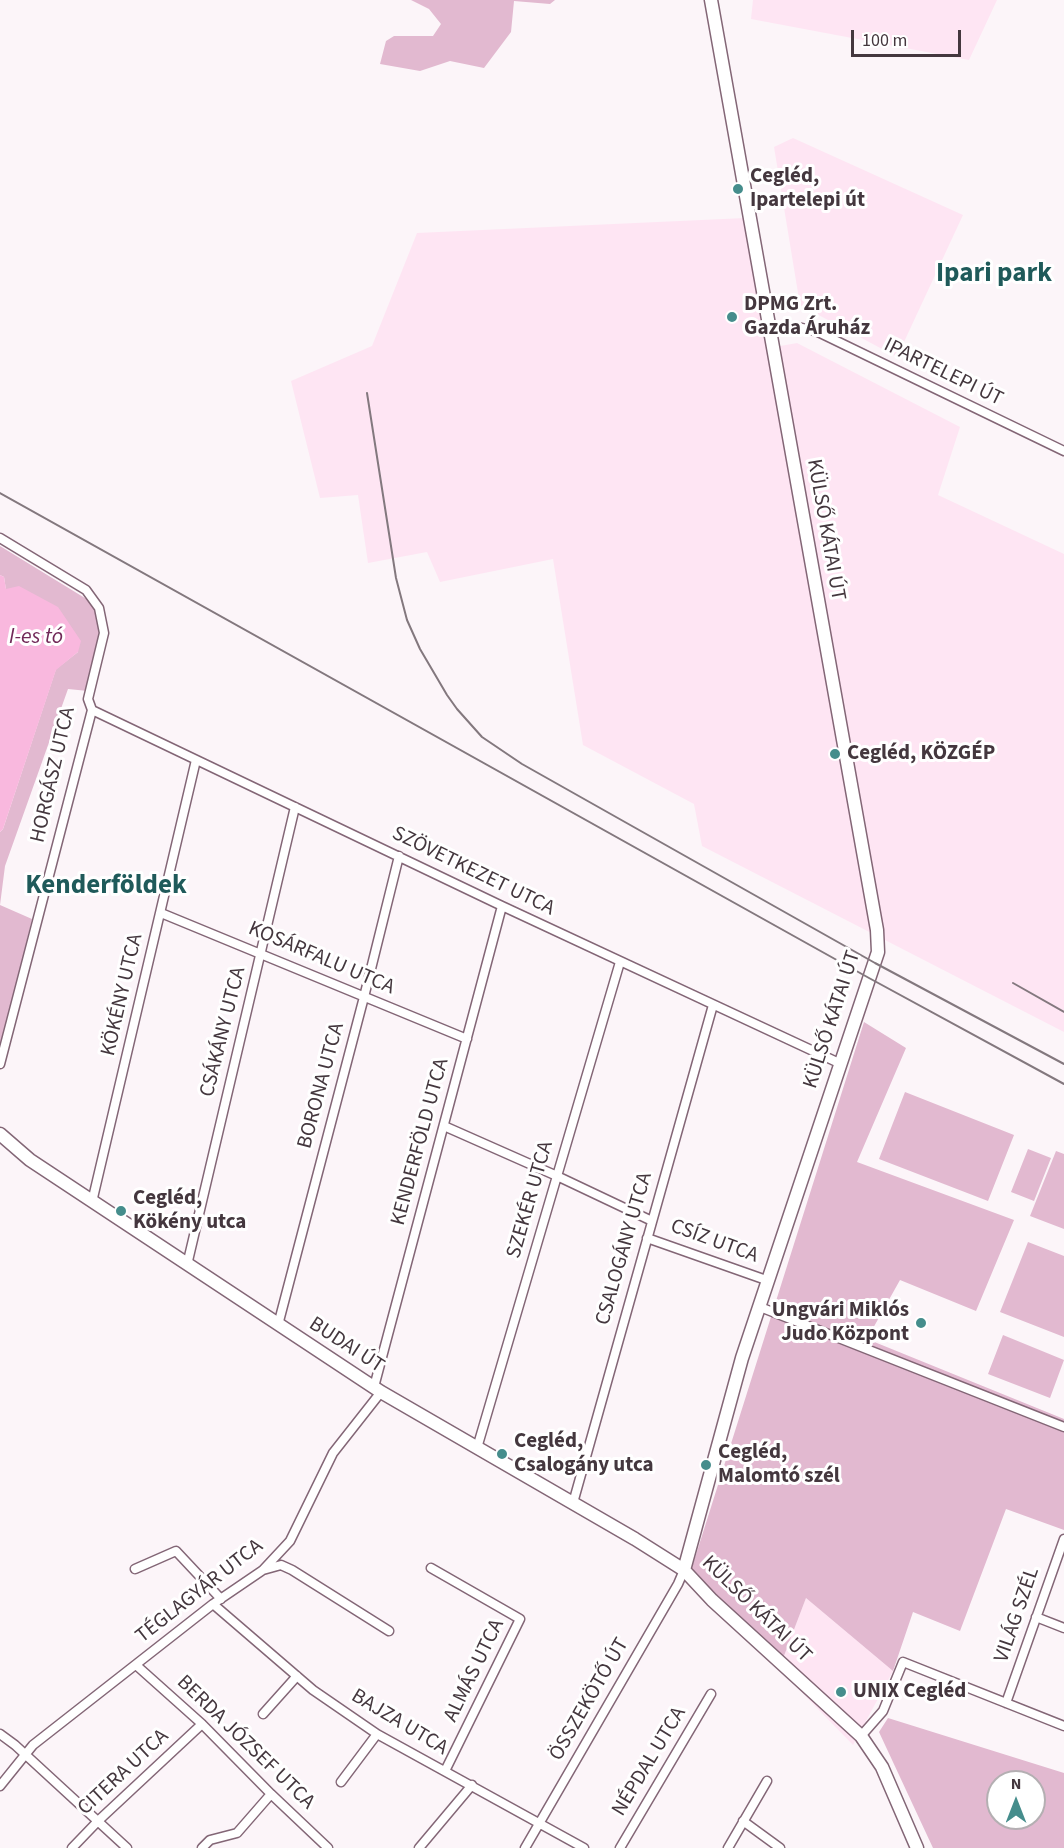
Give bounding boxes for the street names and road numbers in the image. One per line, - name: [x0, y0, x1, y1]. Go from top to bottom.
- street label: IPARTELEPI ÚT: [879, 333, 1007, 413]
- street label: KÜLSŐ KÁTAI ÚT: [800, 457, 850, 603]
- street label: HORGÁSZ UTCA: [26, 705, 82, 845]
- street label: SZÖVETKEZET UTCA: [388, 822, 558, 922]
- street label: KOSÁRFALU UTCA: [244, 917, 398, 1001]
- street label: KÖKÉNY UTCA: [97, 932, 149, 1058]
- street label: KÜLSŐ KÁTAI ÚT: [799, 948, 867, 1092]
- street label: CSÁKÁNY UTCA: [196, 964, 252, 1100]
- street label: BORONA UTCA: [293, 1020, 351, 1152]
- street label: KENDERFÖLD UTCA: [387, 1056, 455, 1228]
- street label: SZEKÉR UTCA: [502, 1139, 560, 1261]
- street label: CSALOGÁNY UTCA: [591, 1170, 659, 1328]
- street label: CSÍZ UTCA: [667, 1215, 761, 1269]
- street label: BUDAI ÚT: [304, 1312, 388, 1380]
- street label: TÉGLAGYÁR UTCA: [131, 1534, 269, 1650]
- street label: KÜLSŐ KÁTAI ÚT: [696, 1551, 816, 1669]
- street label: VILÁG SZÉL: [990, 1564, 1046, 1666]
- street label: ALMÁS UTCA: [439, 1615, 511, 1727]
- street label: ÖSSZEKÖTŐ ÚT: [545, 1634, 635, 1766]
- street label: BERDA JÓZSEF UTCA: [171, 1671, 319, 1815]
- street label: BAJZA UTCA: [346, 1684, 452, 1762]
- street label: NÉPDAL UTCA: [608, 1703, 692, 1821]
- street label: CITERA UTCA: [73, 1725, 175, 1821]

